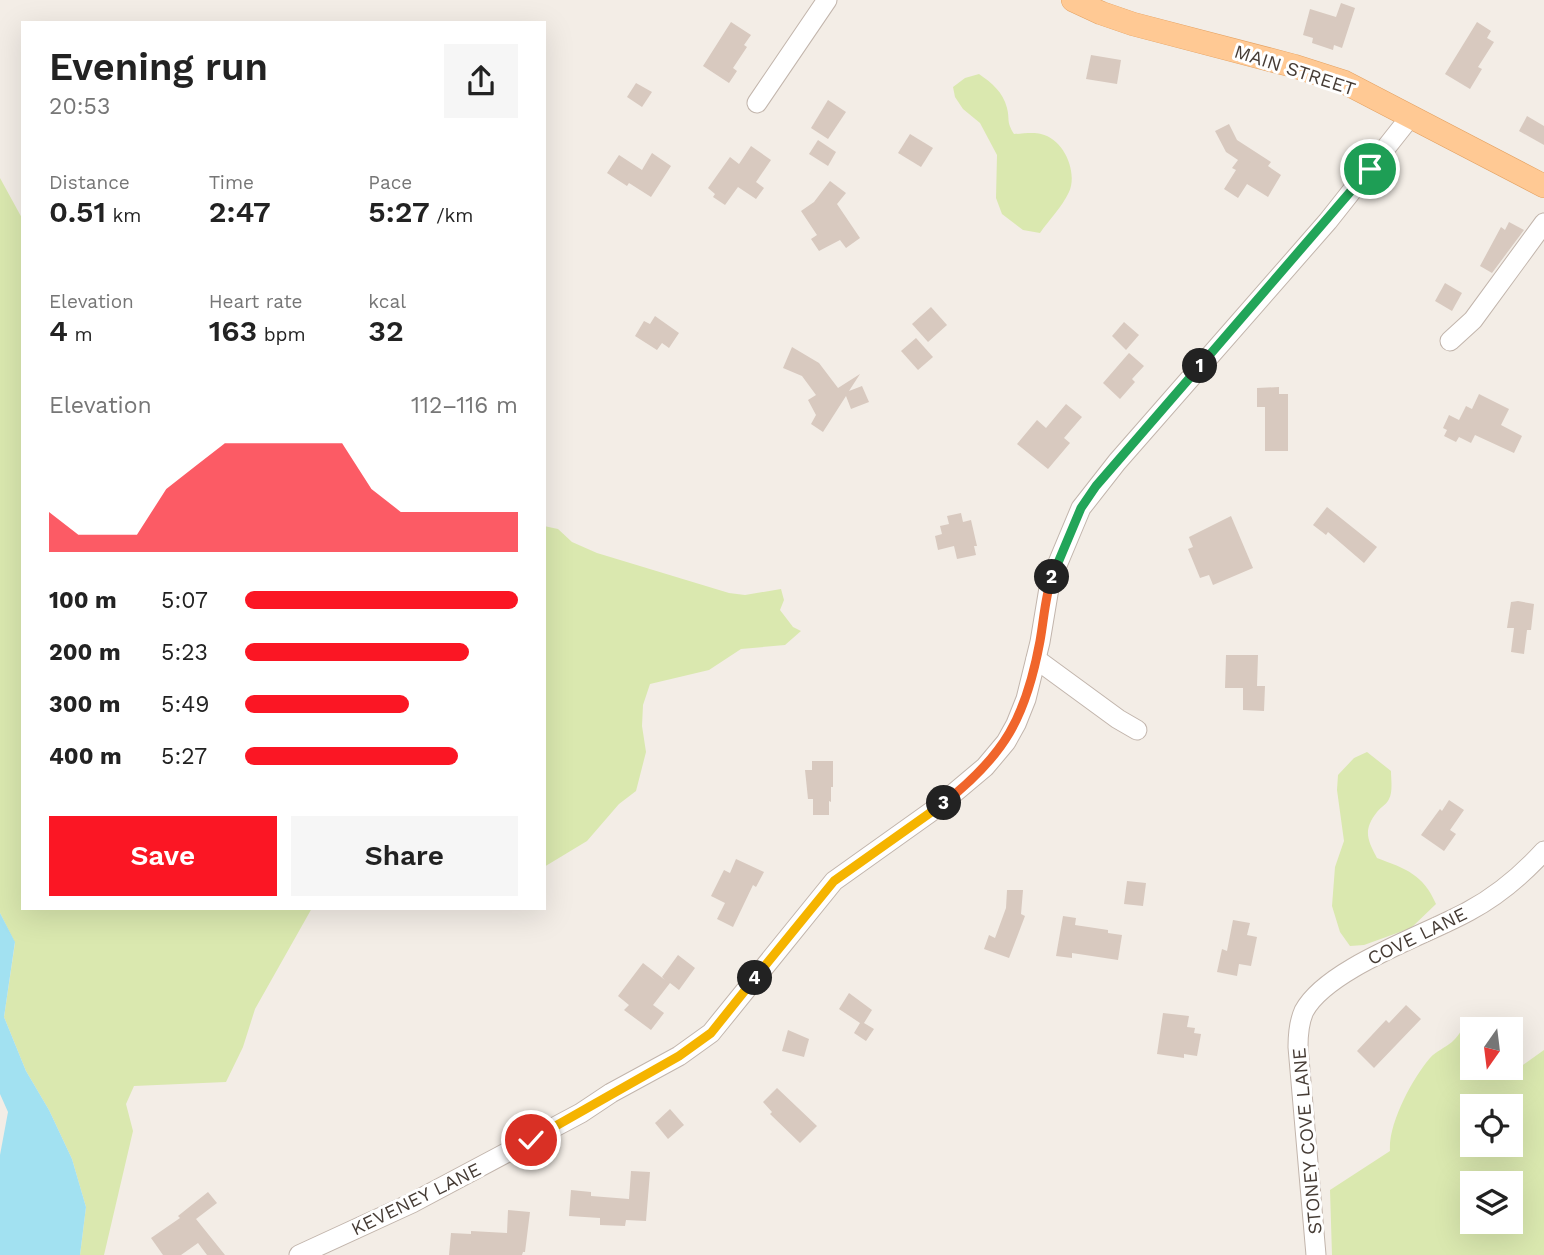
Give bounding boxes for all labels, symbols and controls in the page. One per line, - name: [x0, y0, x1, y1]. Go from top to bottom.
- street label: MAIN STREET: [1231, 40, 1359, 100]
- button: share: [444, 44, 518, 118]
- text: Evening run: [49, 45, 268, 89]
- text: 20:53: [49, 93, 110, 120]
- pin: [1340, 139, 1400, 199]
- icon: arrive: [1351, 150, 1389, 188]
- text: Distance: [49, 171, 130, 194]
- text: Time: [209, 171, 254, 194]
- text: Pace: [368, 171, 412, 194]
- text: 0.51: [49, 194, 106, 229]
- text: 2:47: [209, 194, 271, 229]
- text: 5:27: [368, 194, 430, 229]
- text: km: [106, 204, 141, 227]
- text: /km: [430, 204, 473, 227]
- text: Elevation: [49, 290, 134, 313]
- text: Heart rate: [209, 290, 303, 313]
- text: kcal: [368, 290, 406, 313]
- text: 4: [49, 313, 68, 348]
- text: 163: [209, 313, 257, 348]
- text: 32: [368, 313, 404, 348]
- text: m: [68, 323, 93, 346]
- text: bpm: [257, 323, 306, 346]
- pin: 1: [1182, 348, 1218, 384]
- text: 1: [1195, 354, 1204, 377]
- text: Elevation: [49, 392, 152, 419]
- text: 112–116 m: [411, 392, 518, 419]
- pin: 2: [1034, 560, 1070, 594]
- text: 2: [1046, 565, 1057, 588]
- text: 100 m: [49, 587, 117, 614]
- text: 5:07: [161, 587, 208, 614]
- text: 200 m: [49, 639, 121, 666]
- text: 5:23: [161, 639, 208, 666]
- text: 300 m: [49, 691, 120, 718]
- text: 5:49: [161, 691, 209, 718]
- text: 400 m: [49, 743, 122, 770]
- text: 5:27: [161, 743, 207, 770]
- pin: 3: [926, 786, 962, 820]
- text: 3: [938, 791, 949, 814]
- button: Save: [49, 816, 277, 896]
- button: Share: [291, 816, 518, 896]
- street label: COVE LANE: [1364, 902, 1470, 970]
- pin: 4: [738, 960, 772, 996]
- text: 4: [748, 966, 761, 989]
- north arrow: [1460, 1017, 1522, 1080]
- map controls: [1460, 1017, 1523, 1234]
- street label: STONEY COVE LANE: [1287, 1047, 1327, 1235]
- button: locate: [1460, 1094, 1523, 1157]
- pin: [501, 1110, 561, 1170]
- icon: check: [512, 1121, 550, 1159]
- street label: KEVENEY LANE: [347, 1158, 485, 1240]
- button: layers: [1460, 1171, 1523, 1234]

